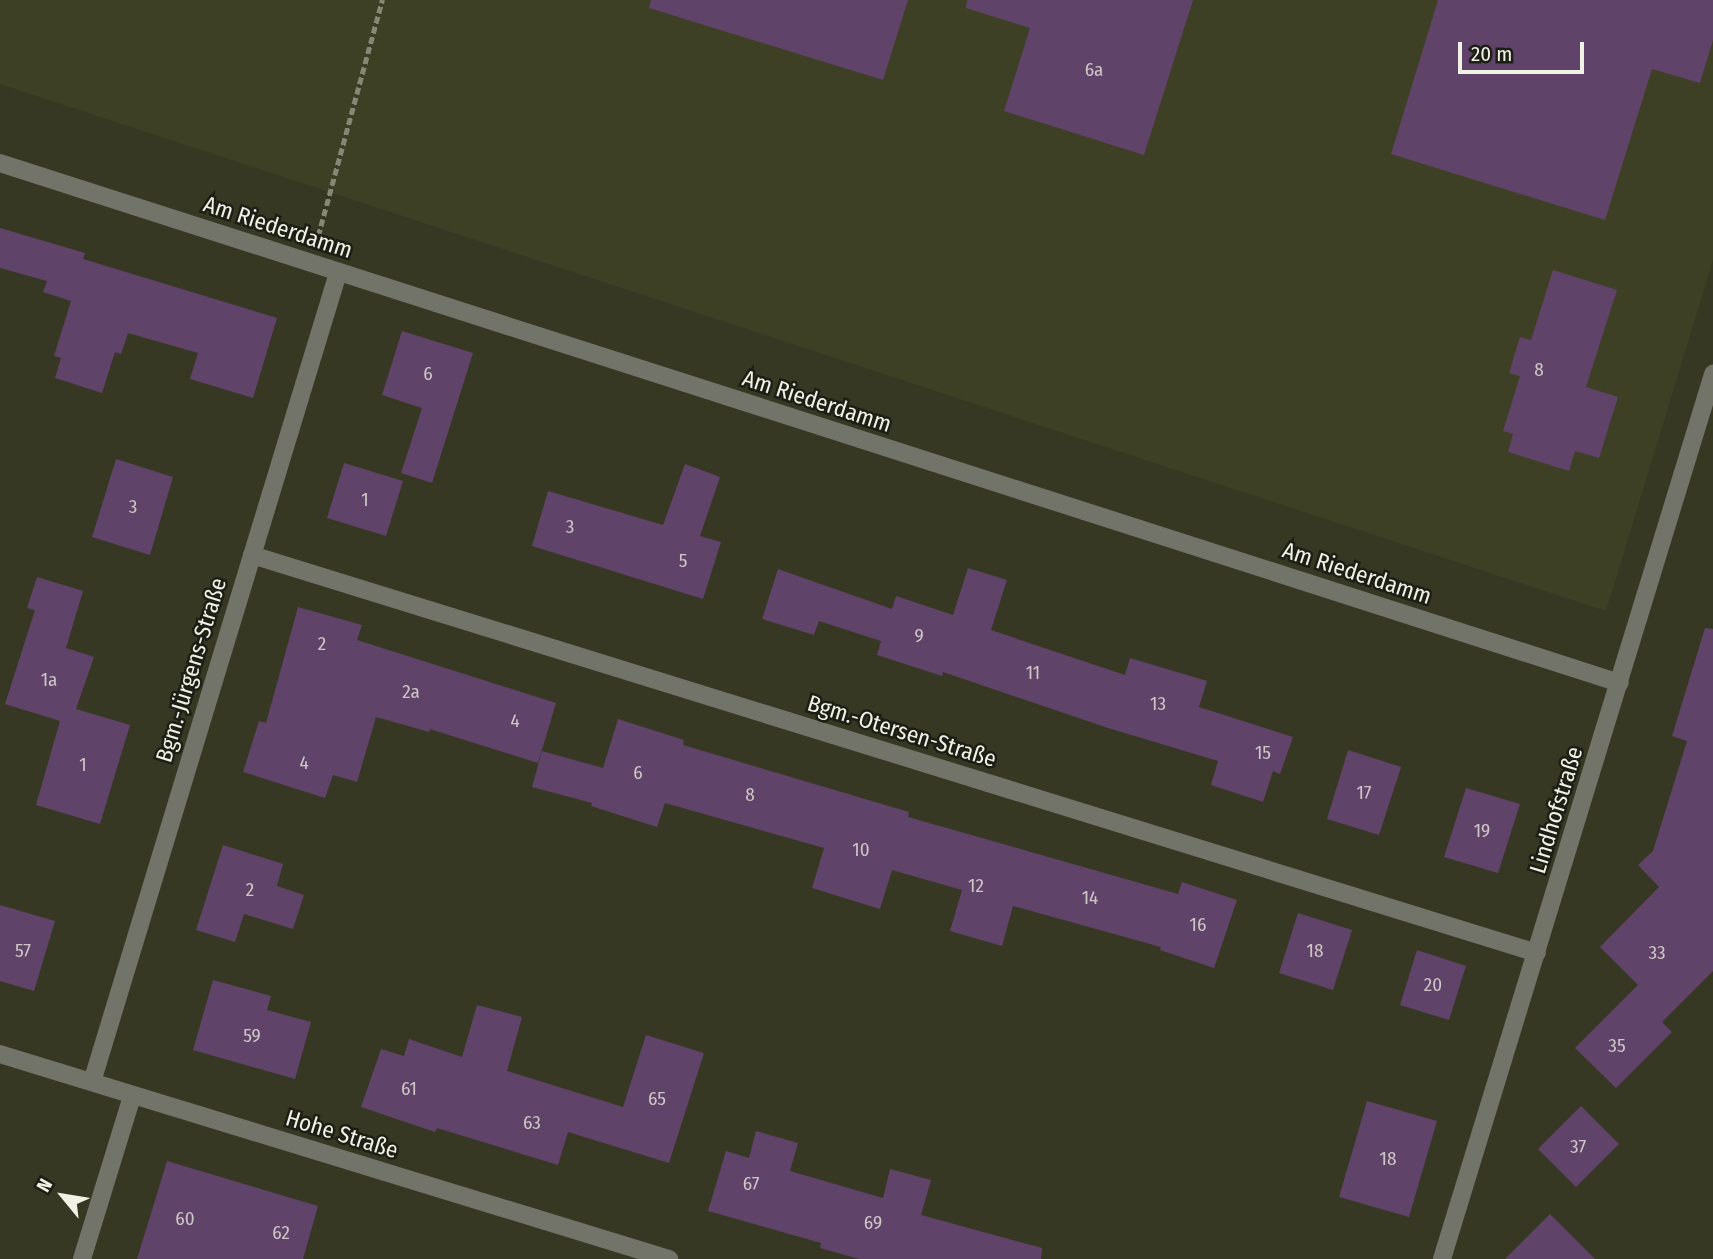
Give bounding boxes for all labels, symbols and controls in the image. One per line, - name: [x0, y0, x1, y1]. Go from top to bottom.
- scale bar: [1461, 28, 1587, 72]
- text: 20 m: [1471, 41, 1512, 67]
- house number: 6a: [1085, 59, 1103, 81]
- street label: Am Riederdamm: [200, 190, 356, 264]
- house number: 8: [1534, 359, 1544, 381]
- house number: 6: [423, 363, 433, 385]
- street label: Am Riederdamm: [739, 364, 895, 438]
- house number: 1: [361, 489, 369, 511]
- house number: 3: [129, 496, 137, 518]
- house number: 3: [566, 516, 574, 538]
- street label: Am Riederdamm: [1279, 536, 1435, 610]
- house number: 5: [679, 550, 687, 572]
- street label: Bgm.-Jürgens-Straße: [150, 574, 232, 766]
- house number: 9: [914, 625, 924, 647]
- house number: 2: [318, 633, 326, 655]
- house number: 11: [1026, 662, 1040, 684]
- house number: 1a: [41, 669, 57, 691]
- house number: 2a: [402, 681, 420, 703]
- street label: Bgm.-Otersen-Straße: [804, 689, 1000, 773]
- house number: 13: [1150, 693, 1166, 715]
- house number: 4: [510, 710, 520, 732]
- house number: 15: [1255, 742, 1271, 764]
- street label: Lindhofstraße: [1524, 743, 1588, 877]
- house number: 4: [299, 752, 309, 774]
- house number: 1: [79, 754, 87, 776]
- house number: 6: [633, 762, 643, 784]
- house number: 17: [1356, 782, 1372, 804]
- house number: 8: [745, 784, 755, 806]
- house number: 19: [1474, 820, 1490, 842]
- house number: 10: [852, 839, 870, 861]
- house number: 12: [968, 875, 984, 897]
- house number: 2: [246, 879, 254, 901]
- house number: 14: [1082, 887, 1098, 909]
- house number: 16: [1190, 914, 1206, 936]
- house number: 57: [15, 940, 31, 962]
- house number: 18: [1307, 940, 1323, 962]
- house number: 33: [1648, 942, 1666, 964]
- house number: 20: [1424, 974, 1442, 996]
- house number: 59: [243, 1025, 261, 1047]
- house number: 35: [1608, 1035, 1626, 1057]
- house number: 61: [401, 1078, 417, 1100]
- house number: 65: [648, 1088, 666, 1110]
- street label: Hohe Straße: [282, 1104, 402, 1164]
- house number: 63: [523, 1112, 541, 1134]
- house number: 37: [1570, 1136, 1586, 1158]
- house number: 18: [1380, 1148, 1396, 1170]
- north arrow: [28, 1161, 98, 1231]
- house number: 67: [743, 1173, 759, 1195]
- text: N: [32, 1175, 57, 1196]
- house number: 60: [175, 1208, 195, 1230]
- house number: 69: [864, 1212, 882, 1234]
- house number: 62: [272, 1222, 290, 1244]

